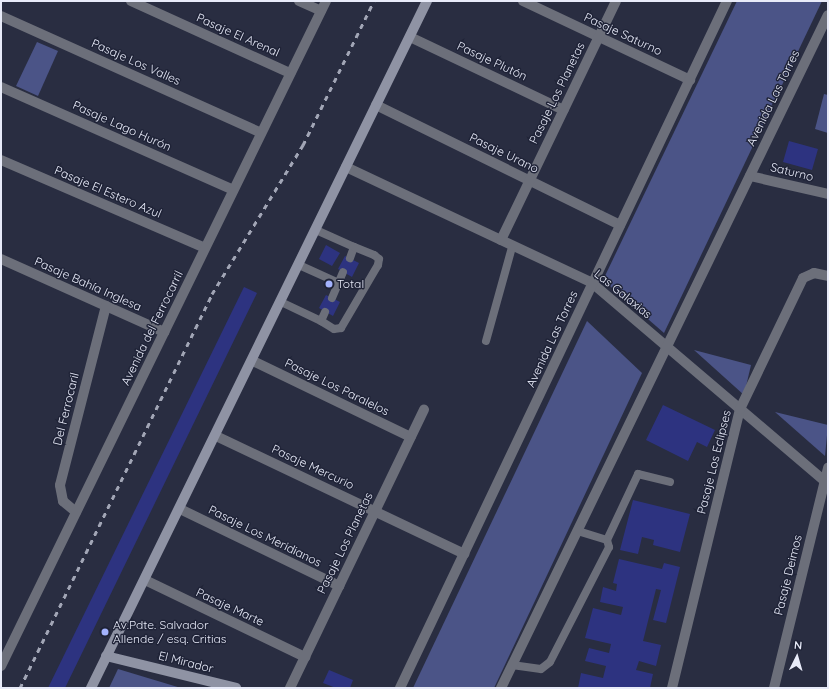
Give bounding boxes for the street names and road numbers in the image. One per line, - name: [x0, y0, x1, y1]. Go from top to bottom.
- street label: Pasaje El Arenal: [194, 10, 282, 60]
- street label: Pasaje Saturno: [582, 10, 664, 58]
- street label: Pasaje Los Valles: [89, 36, 183, 88]
- street label: Pasaje Plutón: [455, 39, 529, 83]
- street label: Pasaje Los Planetas: [526, 40, 588, 146]
- street label: Avenida Las Torres: [744, 48, 802, 148]
- street label: Pasaje Lago Hurón: [70, 98, 174, 154]
- street label: Pasaje Urano: [467, 130, 541, 176]
- street label: Saturno: [769, 160, 815, 184]
- street label: Pasaje El Estero Azul: [52, 163, 164, 221]
- street label: Pasaje Bahía Inglesa: [32, 254, 144, 314]
- street label: Las Galaxias: [591, 266, 655, 322]
- street label: Avenida del Ferrocarril: [118, 268, 186, 388]
- street label: Avenida Las Torres: [523, 288, 581, 390]
- street label: Pasaje Los Paralelos: [283, 355, 391, 419]
- street label: Del Ferrocaril: [50, 371, 82, 447]
- street label: Pasaje Los Eclipses: [694, 408, 734, 516]
- street label: Pasaje Mercurio: [270, 442, 356, 492]
- street label: Pasaje Los Planetas: [314, 490, 376, 596]
- street label: Pasaje Los Meridianos: [206, 502, 324, 570]
- street label: Pasaje Deimos: [771, 533, 805, 617]
- street label: Pasaje Marte: [194, 585, 266, 629]
- street label: El Mirador: [157, 648, 215, 676]

